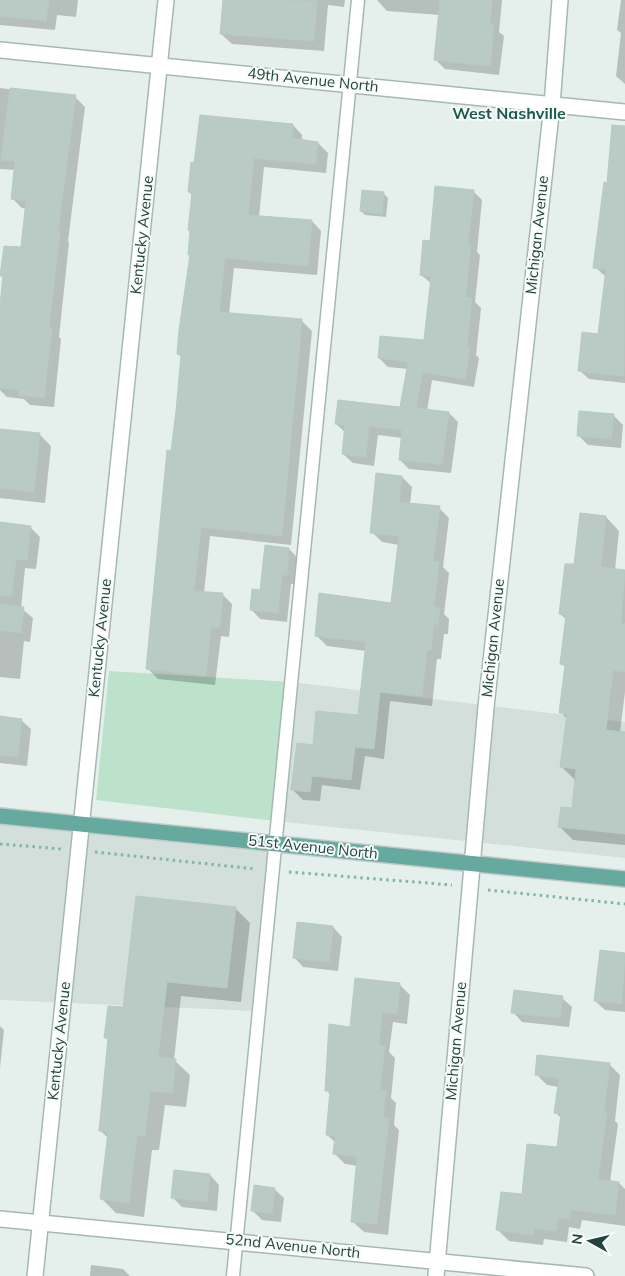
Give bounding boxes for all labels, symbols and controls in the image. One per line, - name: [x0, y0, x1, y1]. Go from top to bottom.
- street label: 49th Avenue North: [247, 63, 380, 96]
- district label: West Nashville: [452, 103, 566, 123]
- street label: Kentucky Avenue: [126, 175, 157, 295]
- street label: Michigan Avenue: [521, 175, 552, 295]
- street label: Kentucky Avenue: [84, 578, 115, 698]
- street label: Michigan Avenue: [477, 578, 508, 698]
- street label: 51st Avenue North: [247, 830, 379, 863]
- street label: Kentucky Avenue: [43, 981, 74, 1101]
- street label: Michigan Avenue: [441, 981, 470, 1101]
- north arrow: [565, 1216, 615, 1266]
- street label: 52nd Avenue North: [225, 1229, 361, 1262]
- text: N: [567, 1233, 587, 1246]

